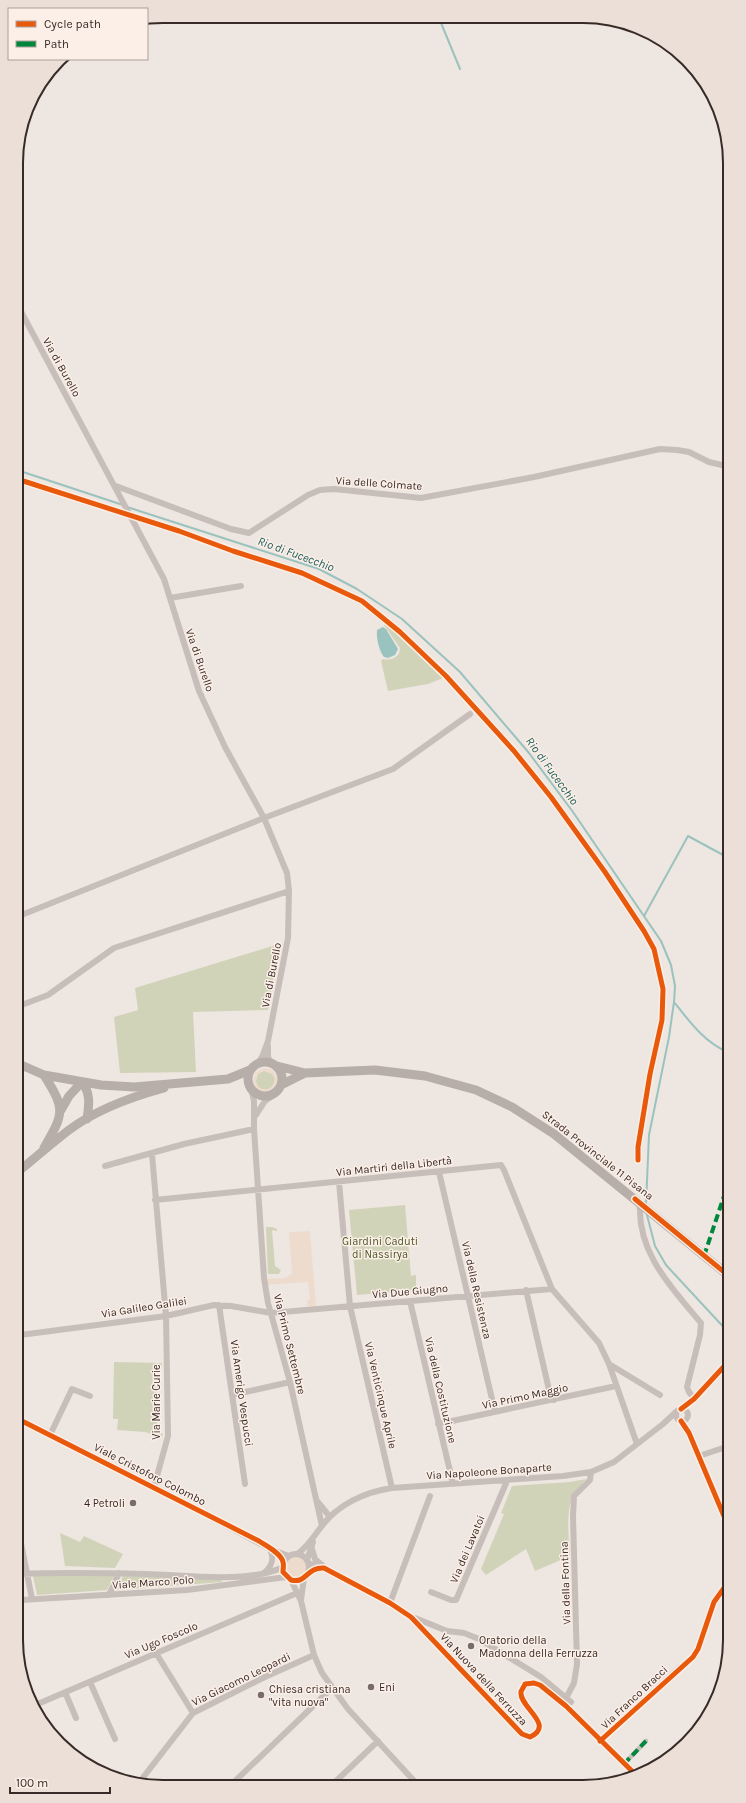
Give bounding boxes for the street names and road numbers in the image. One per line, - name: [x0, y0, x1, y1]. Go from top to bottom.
- street label: Via di Burello: [40, 335, 83, 399]
- street label: Via delle Colmate: [335, 474, 423, 493]
- street label: Via di Burello: [183, 627, 216, 693]
- street label: Via di Burello: [259, 942, 284, 1009]
- street label: Strada Provinciale 11 Pisana: [539, 1108, 656, 1203]
- street label: Via Martiri della Libertà: [335, 1154, 453, 1179]
- street label: Via della Resistenza: [459, 1240, 494, 1340]
- street label: Via Due Giugno: [372, 1282, 449, 1301]
- street label: Via Primo Settembre: [271, 1293, 308, 1396]
- street label: Via Galileo Galilei: [100, 1294, 188, 1321]
- street label: Via della Costituzione: [422, 1336, 459, 1445]
- street label: Via Amerigo Vespucci: [228, 1339, 255, 1447]
- street label: Via Venticinque Aprile: [362, 1340, 399, 1450]
- street label: Via Marie Curie: [150, 1364, 163, 1440]
- street label: Via Primo Maggio: [481, 1381, 569, 1412]
- street label: Viale Cristoforo Colombo: [92, 1441, 208, 1508]
- street label: Via Napoleone Bonaparte: [426, 1461, 552, 1482]
- street label: Via dei Lavatoi: [447, 1513, 488, 1585]
- street label: Via della Fontina: [558, 1541, 573, 1625]
- street label: Viale Marco Polo: [112, 1573, 194, 1592]
- street label: Via Ugo Foscolo: [123, 1619, 200, 1662]
- street label: Via Nuova della Ferruzza: [437, 1630, 530, 1728]
- street label: Via Giacomo Leopardi: [190, 1650, 293, 1709]
- street label: Via Franco Bracci: [598, 1663, 670, 1732]

